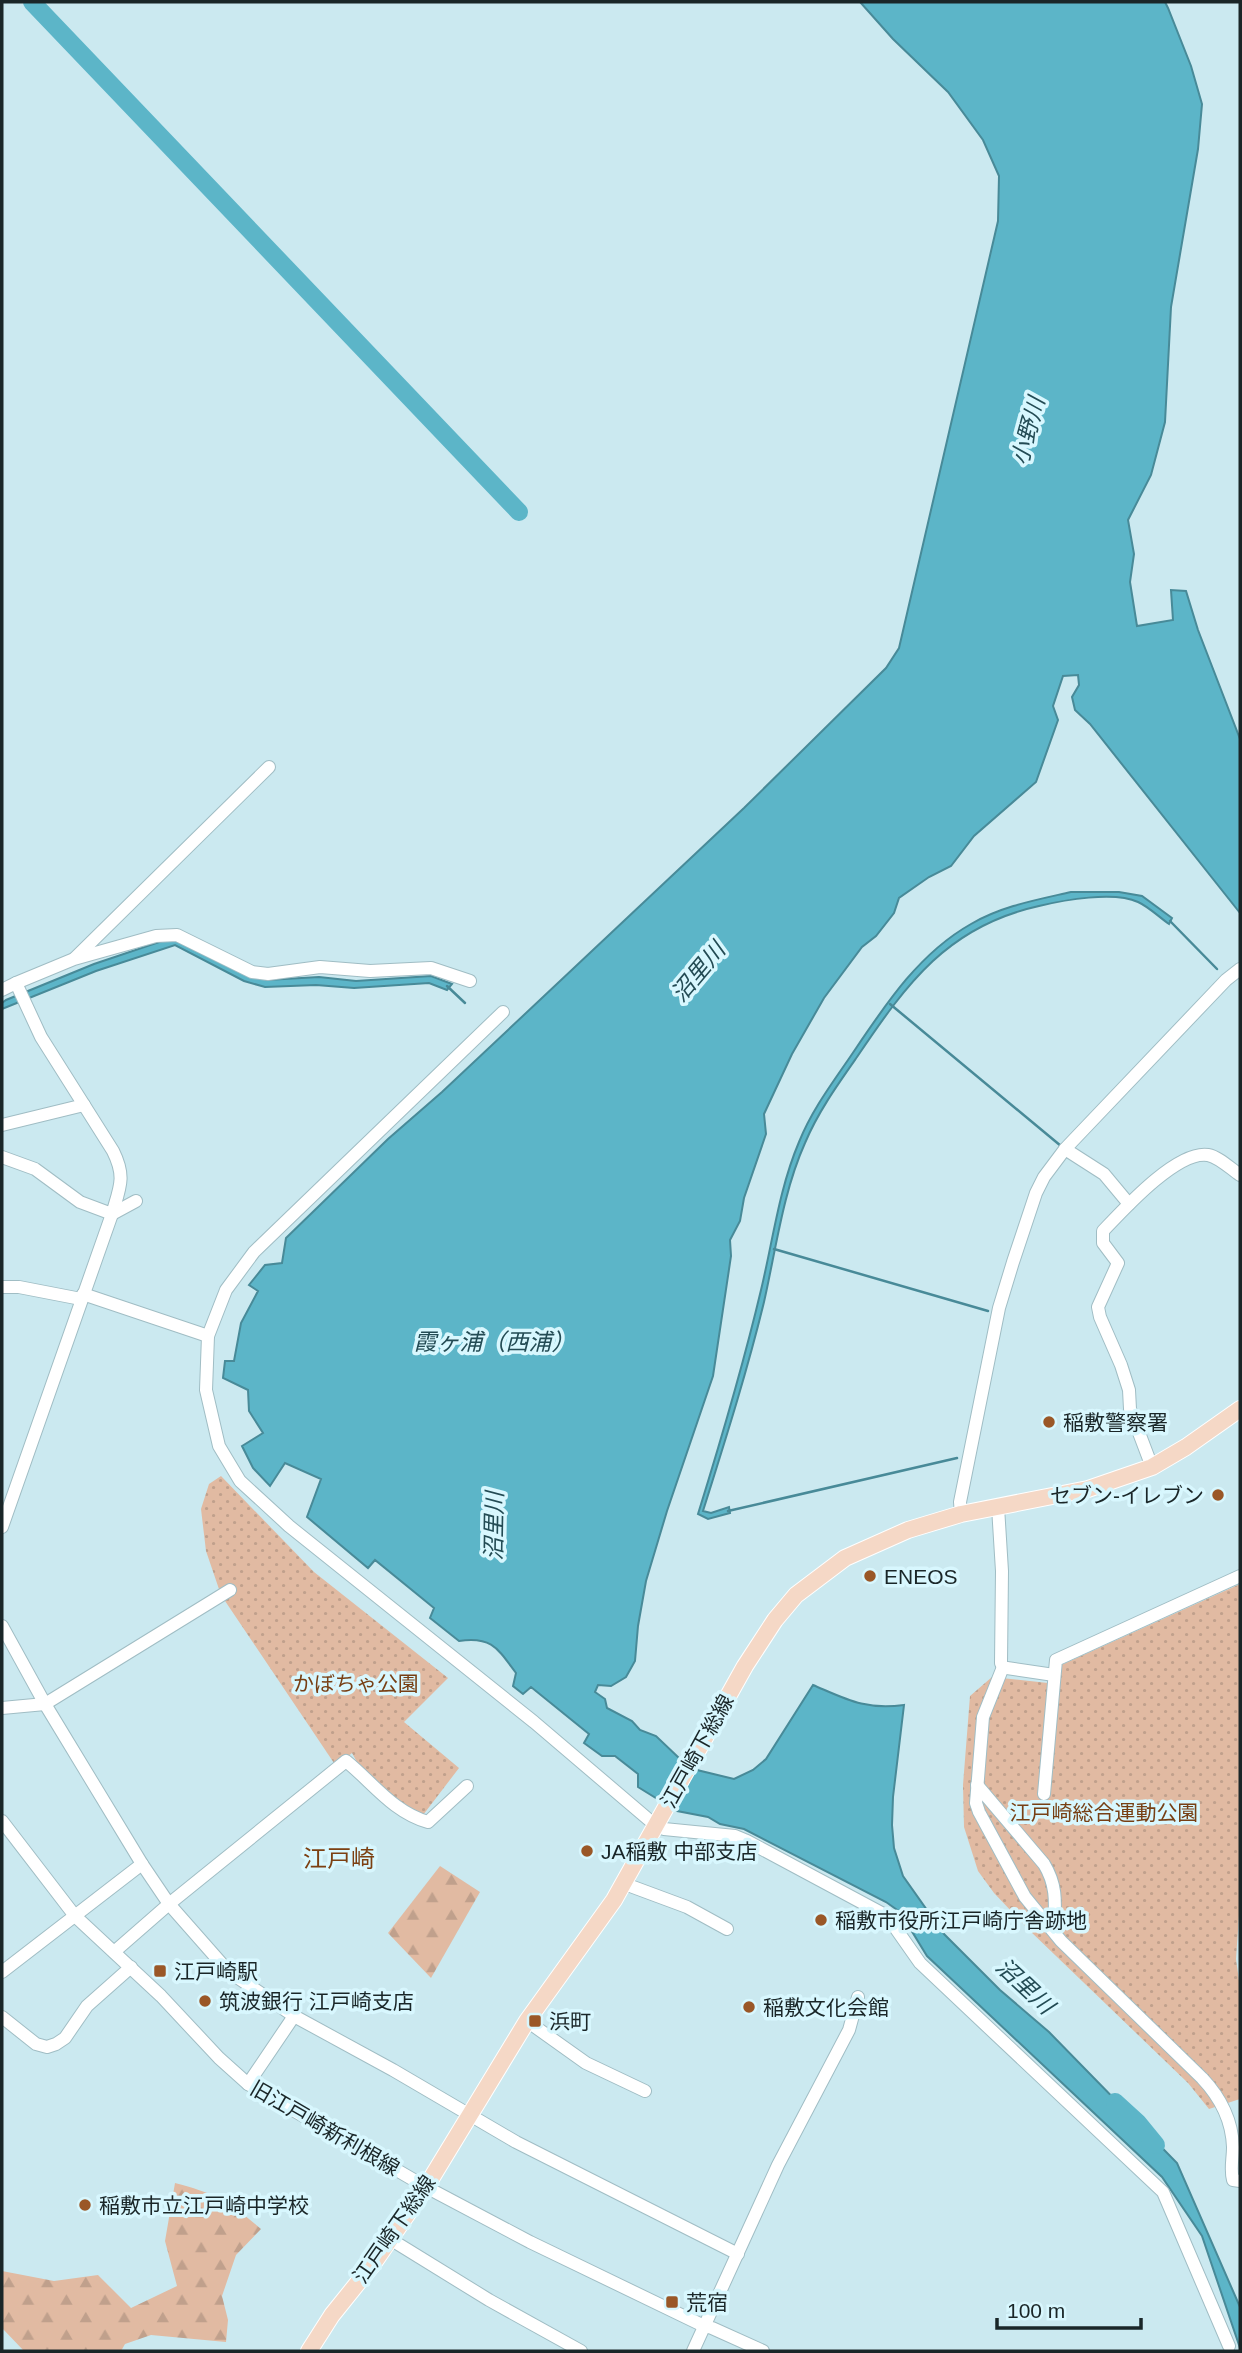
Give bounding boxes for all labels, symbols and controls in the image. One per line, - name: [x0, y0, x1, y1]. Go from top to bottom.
- water label: 小野川: [1007, 391, 1050, 468]
- water label: 沼里川: [666, 935, 732, 1007]
- water label: 霞ヶ浦（西浦）: [414, 1329, 575, 1355]
- place label: 稲敷警察署: [1063, 1411, 1168, 1434]
- marker: 稲敷警察署: [1041, 1414, 1057, 1430]
- place label: セブン-イレブン: [1050, 1484, 1204, 1507]
- marker: セブン-イレブン: [1210, 1487, 1226, 1503]
- water label: 沼里川: [480, 1488, 508, 1561]
- place label: ENEOS: [884, 1565, 958, 1588]
- marker: ENEOS: [862, 1568, 878, 1584]
- park label: かぼちゃ公園: [293, 1672, 419, 1695]
- street label: 江戸崎下総線: [656, 1690, 738, 1812]
- park label: 江戸崎総合運動公園: [1010, 1801, 1199, 1824]
- place label: JA稲敷 中部支店: [601, 1840, 757, 1863]
- marker: JA稲敷 中部支店: [579, 1843, 595, 1859]
- district label: 江戸崎: [303, 1845, 375, 1872]
- place label: 稲敷市役所江戸崎庁舎跡地: [835, 1909, 1087, 1932]
- marker: 稲敷市役所江戸崎庁舎跡地: [813, 1912, 829, 1928]
- water label: 沼里川: [991, 1953, 1061, 2021]
- place label: 江戸崎駅: [174, 1960, 258, 1983]
- marker: 江戸崎駅: [152, 1963, 168, 1979]
- place label: 筑波銀行 江戸崎支店: [219, 1990, 414, 2013]
- marker: 筑波銀行 江戸崎支店: [197, 1993, 213, 2009]
- place label: 稲敷文化会館: [763, 1996, 889, 2019]
- marker: 稲敷文化会館: [741, 1999, 757, 2015]
- place label: 浜町: [549, 2010, 591, 2033]
- marker: 浜町: [527, 2013, 543, 2029]
- street label: 旧江戸崎新利根線: [247, 2076, 403, 2180]
- street label: 江戸崎下総線: [348, 2171, 440, 2287]
- place label: 稲敷市立江戸崎中学校: [99, 2194, 309, 2217]
- marker: 稲敷市立江戸崎中学校: [77, 2197, 93, 2213]
- scale bar: [997, 2286, 1140, 2330]
- place label: 荒宿: [686, 2291, 728, 2314]
- marker: 荒宿: [664, 2294, 680, 2310]
- text: 100 m: [1007, 2299, 1065, 2322]

